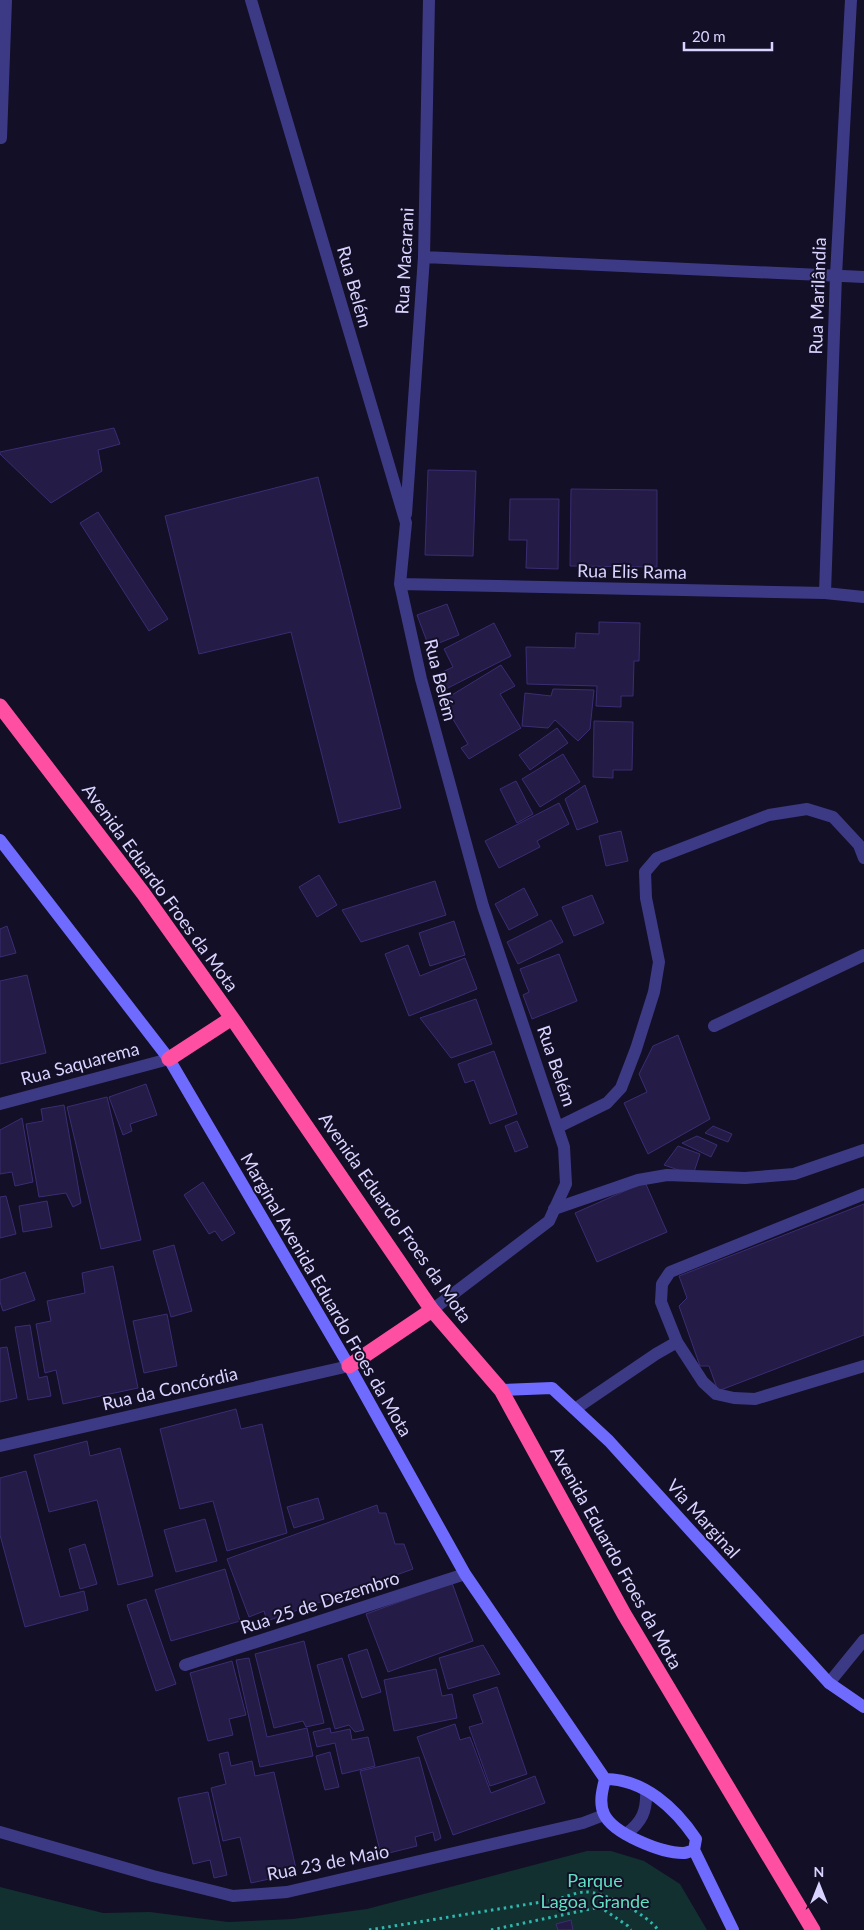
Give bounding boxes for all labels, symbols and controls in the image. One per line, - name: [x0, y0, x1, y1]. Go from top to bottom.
- scale bar: [684, 20, 772, 52]
- text: 20 m: [692, 27, 726, 45]
- street label: Rua Macarani: [390, 207, 418, 315]
- street label: Rua Marilândia: [804, 237, 830, 355]
- street label: Rua Belém: [333, 243, 377, 330]
- street label: Rua Elis Rama: [577, 559, 687, 583]
- street label: Rua Belém: [420, 636, 462, 723]
- street label: Avenida Eduardo Froes da Mota: [78, 779, 244, 996]
- street label: Rua Belém: [533, 1022, 581, 1109]
- street label: Rua Saquarema: [18, 1037, 141, 1089]
- street label: Avenida Eduardo Froes da Mota: [315, 1108, 477, 1327]
- street label: Marginal Avenida Eduardo Froes da Mota: [236, 1149, 417, 1440]
- street label: Rua da Concórdia: [100, 1362, 240, 1414]
- street label: Avenida Eduardo Froes da Mota: [546, 1442, 687, 1673]
- street label: Via Marginal: [663, 1474, 745, 1562]
- street label: Rua 25 de Dezembro: [237, 1566, 402, 1638]
- street label: Rua 23 de Maio: [265, 1839, 391, 1885]
- north arrow: [794, 1860, 844, 1910]
- text: N: [814, 1863, 824, 1880]
- park label: Parque Lagoa Grande: [540, 1869, 650, 1912]

